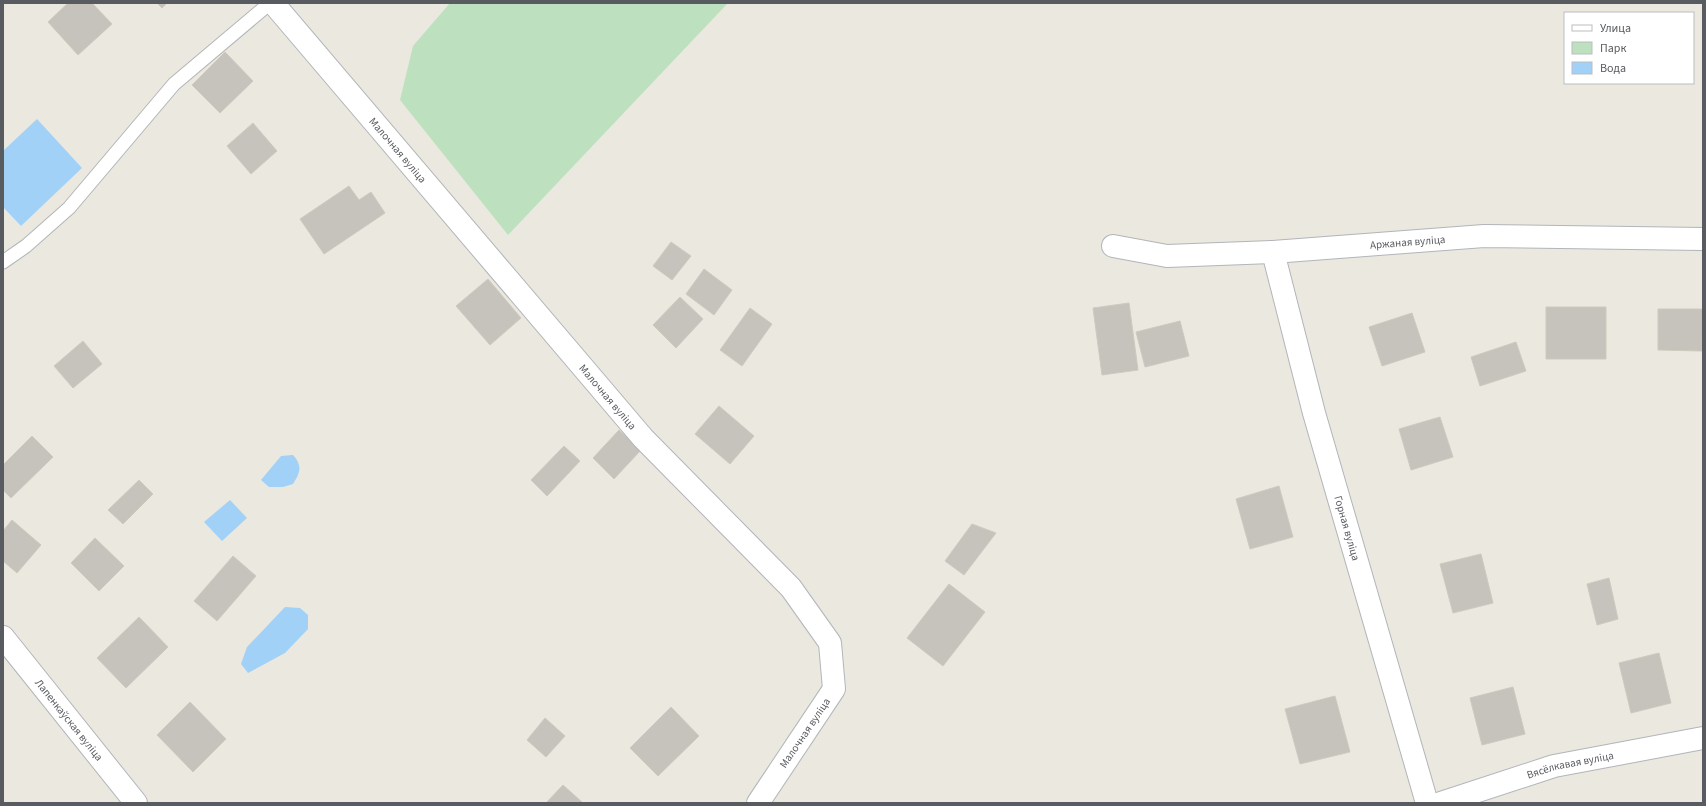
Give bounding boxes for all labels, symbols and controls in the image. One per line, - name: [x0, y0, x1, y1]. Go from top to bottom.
- legend: [1564, 12, 1694, 84]
- text: Улица: [1600, 20, 1631, 37]
- text: Парк: [1600, 40, 1626, 57]
- text: Вода: [1600, 60, 1626, 77]
- street label: Малочная вуліца: [366, 114, 430, 186]
- street label: Аржаная вуліца: [1369, 231, 1446, 252]
- street label: Малочная вуліца: [576, 361, 640, 433]
- street label: Горная вуліца: [1331, 494, 1364, 562]
- street label: Лапенкаўская вуліца: [32, 676, 107, 764]
- street label: Малочная вуліца: [776, 695, 834, 771]
- street label: Вясёлкавая вуліца: [1525, 747, 1615, 782]

